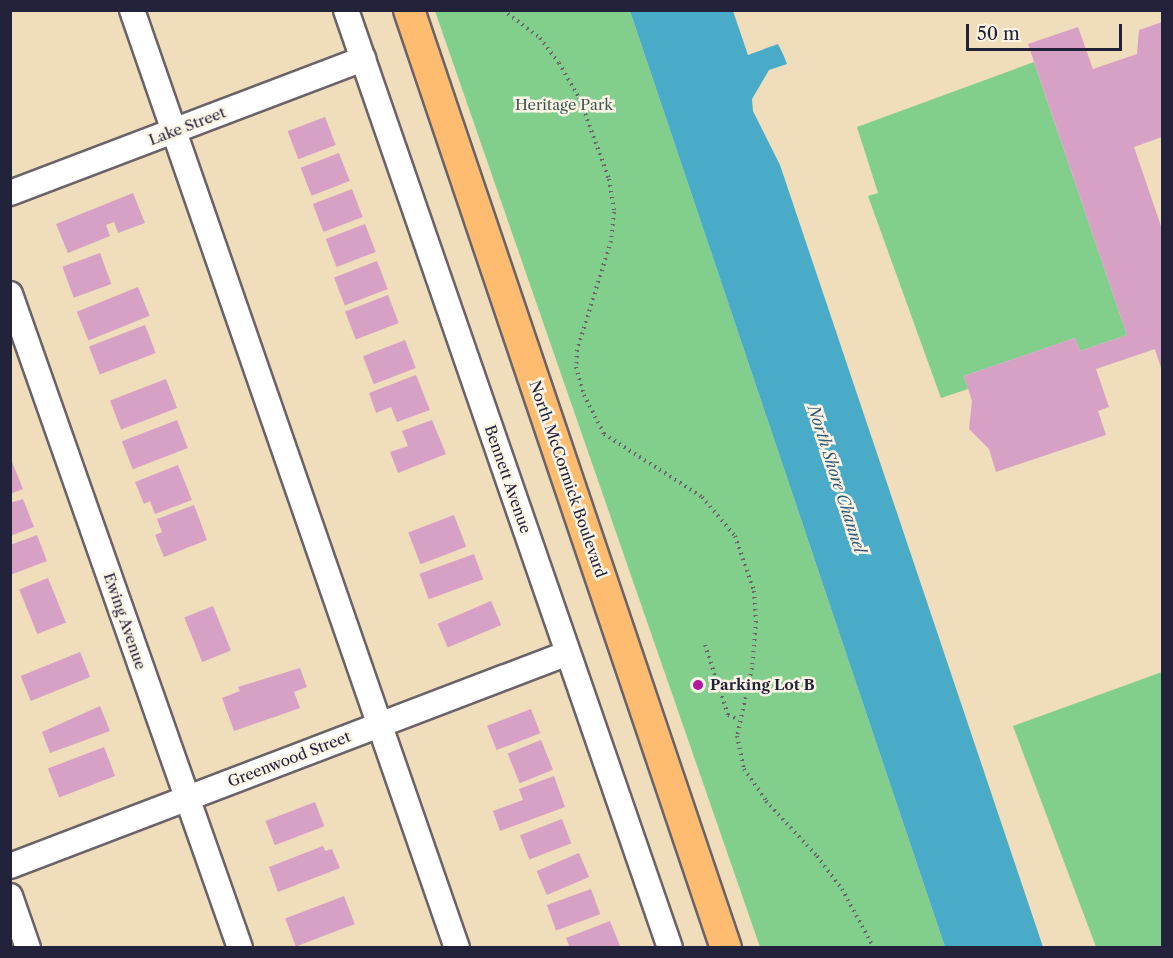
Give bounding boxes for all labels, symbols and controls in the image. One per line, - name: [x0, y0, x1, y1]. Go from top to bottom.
- scale bar: [969, 12, 1125, 50]
- text: 50 m: [977, 23, 1020, 45]
- park label: Heritage Park: [515, 96, 613, 114]
- street label: Lake Street: [146, 103, 228, 149]
- street label: North McCormick Boulevard: [526, 378, 610, 580]
- water label: North Shore Channel: [804, 402, 870, 556]
- street label: Bennett Avenue: [481, 422, 535, 536]
- street label: Ewing Avenue: [100, 570, 150, 672]
- place label: Parking Lot B: [710, 676, 815, 694]
- marker: Parking Lot B: [691, 678, 705, 692]
- street label: Greenwood Street: [225, 727, 353, 791]

